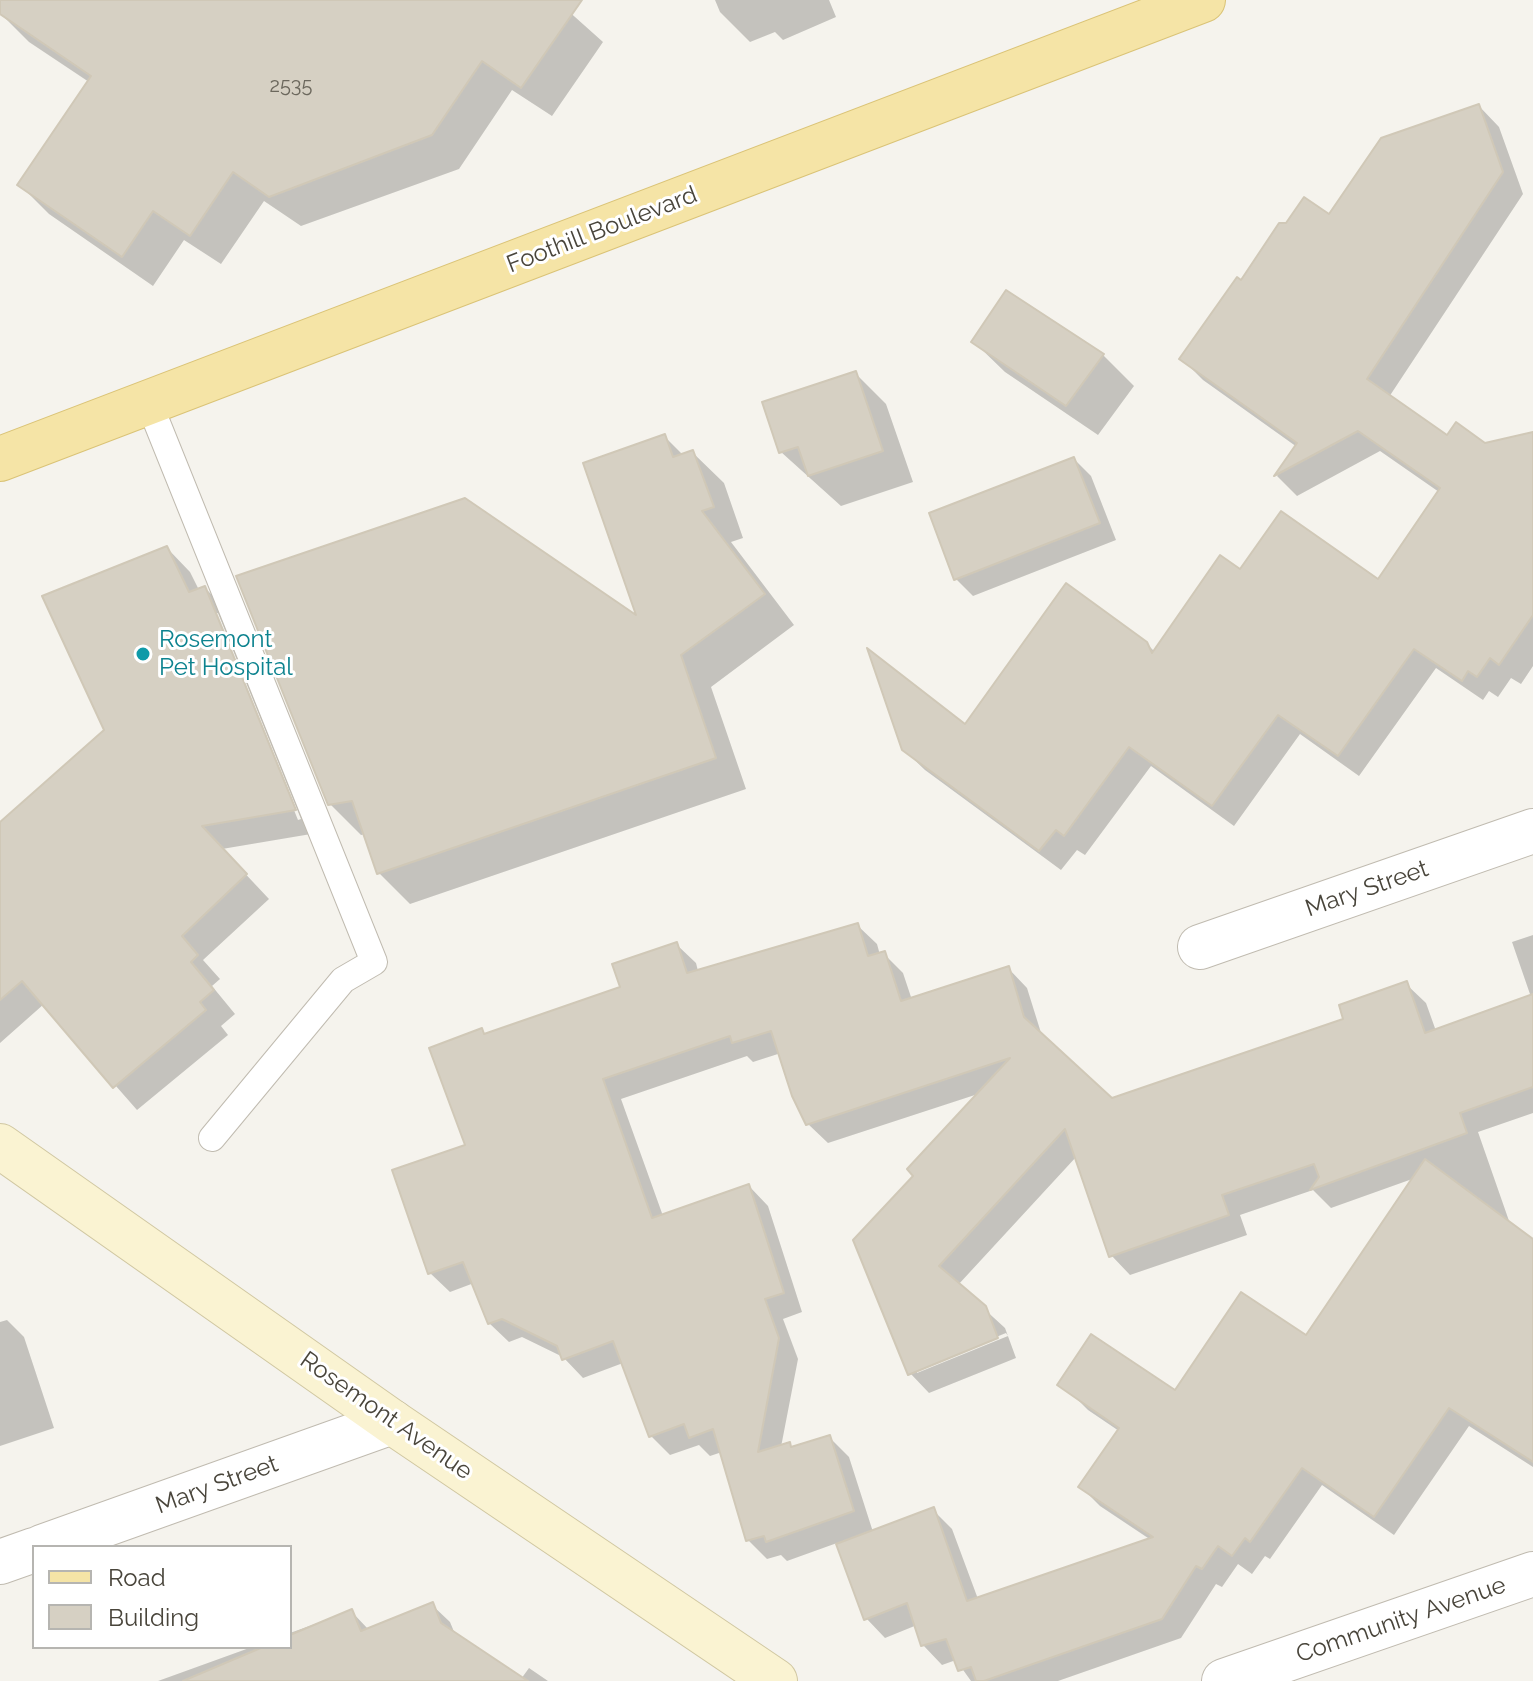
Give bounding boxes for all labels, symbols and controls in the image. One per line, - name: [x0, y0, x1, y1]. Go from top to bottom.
- house number: 2535: [270, 74, 312, 98]
- street label: Foothill Boulevard: [503, 180, 701, 280]
- place label: Rosemont Pet Hospital: [159, 626, 293, 682]
- marker: Rosemont Pet Hospital: [134, 645, 152, 663]
- street label: Mary Street: [1302, 855, 1432, 923]
- street label: Rosemont Avenue: [294, 1346, 478, 1486]
- street label: Mary Street: [152, 1450, 282, 1520]
- legend: [32, 1545, 292, 1649]
- text: Road: [108, 1563, 166, 1592]
- street label: Community Avenue: [1292, 1571, 1510, 1669]
- text: Building: [108, 1603, 199, 1632]

